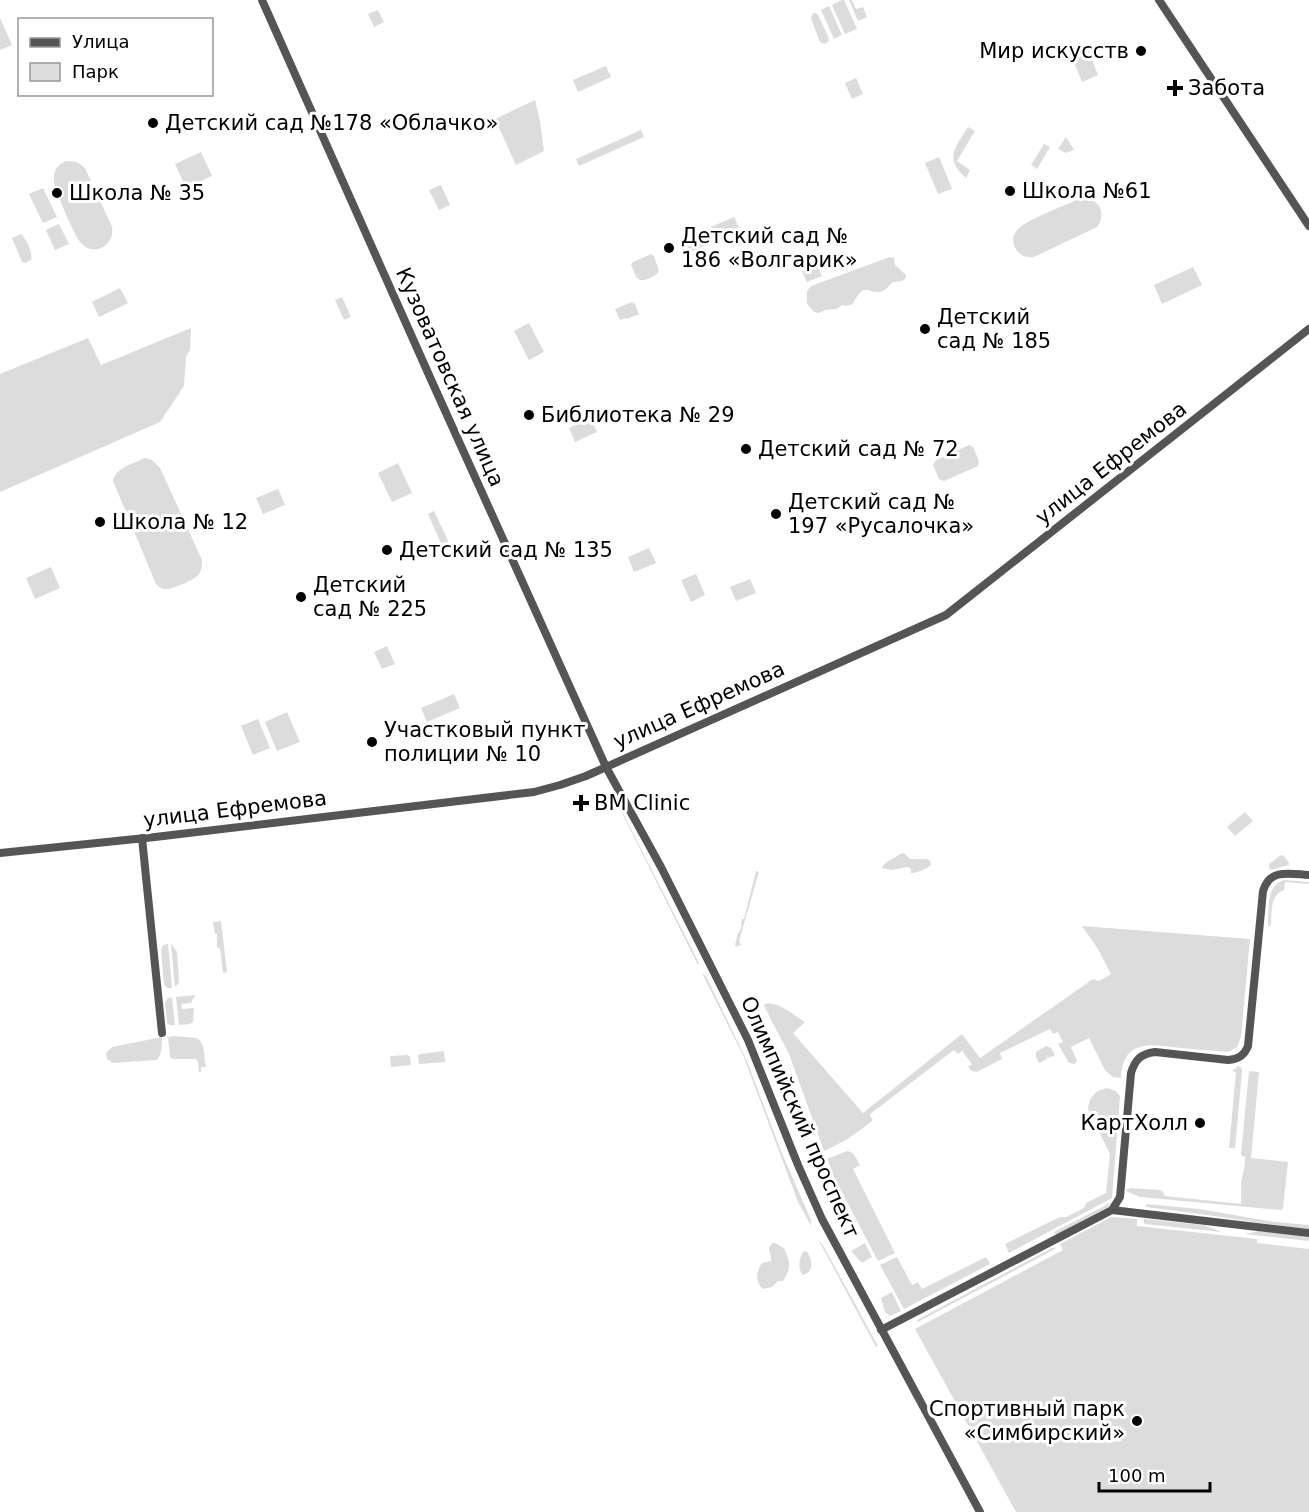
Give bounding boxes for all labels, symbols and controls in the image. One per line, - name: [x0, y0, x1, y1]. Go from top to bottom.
- legend: [18, 18, 213, 96]
- text: Улица: [72, 31, 129, 52]
- place label: Мир искусств: [979, 39, 1129, 63]
- marker: Мир искусств: [1134, 44, 1148, 58]
- text: Парк: [72, 61, 119, 82]
- place label: Забота: [1188, 76, 1265, 100]
- marker: Забота: [1166, 79, 1184, 97]
- place label: Детский сад №178 «Облачко»: [165, 111, 498, 135]
- marker: Детский сад №178 «Облачко»: [146, 116, 160, 130]
- place label: Школа №61: [1022, 179, 1152, 203]
- place label: Школа № 35: [69, 181, 205, 205]
- marker: Школа №61: [1003, 184, 1017, 198]
- marker: Школа № 35: [50, 186, 64, 200]
- place label: Детский сад № 186 «Волгарик»: [681, 224, 858, 272]
- marker: Детский сад № 186 «Волгарик»: [662, 241, 676, 255]
- street label: Кузоватовская улица: [391, 264, 509, 490]
- place label: Детский сад № 185: [937, 305, 1051, 353]
- marker: Детский сад № 185: [918, 322, 932, 336]
- street label: улица Ефремова: [1031, 397, 1191, 529]
- place label: Библиотека № 29: [541, 403, 735, 427]
- marker: Библиотека № 29: [522, 408, 536, 422]
- place label: Детский сад № 72: [758, 437, 959, 461]
- marker: Детский сад № 72: [739, 442, 753, 456]
- place label: Детский сад № 197 «Русалочка»: [788, 490, 974, 538]
- marker: Детский сад № 197 «Русалочка»: [769, 507, 783, 521]
- place label: Школа № 12: [112, 510, 248, 534]
- marker: Школа № 12: [93, 515, 107, 529]
- place label: Детский сад № 135: [399, 538, 613, 562]
- marker: Детский сад № 135: [380, 543, 394, 557]
- place label: Детский сад № 225: [313, 573, 427, 621]
- marker: Детский сад № 225: [294, 590, 308, 604]
- street label: улица Ефремова: [610, 656, 788, 754]
- place label: Участковый пункт полиции № 10: [384, 718, 585, 766]
- marker: Участковый пункт полиции № 10: [365, 735, 379, 749]
- street label: улица Ефремова: [142, 786, 328, 832]
- place label: BM Clinic: [594, 791, 690, 815]
- marker: BM Clinic: [572, 794, 590, 812]
- street label: Олимпийский проспект: [736, 993, 864, 1241]
- place label: КартХолл: [1081, 1111, 1188, 1135]
- marker: КартХолл: [1193, 1116, 1207, 1130]
- place label: Спортивный парк «Симбирский»: [929, 1397, 1125, 1445]
- marker: Спортивный парк «Симбирский»: [1130, 1414, 1144, 1428]
- scale bar: [1099, 1455, 1210, 1493]
- text: 100 m: [1108, 1465, 1166, 1486]

